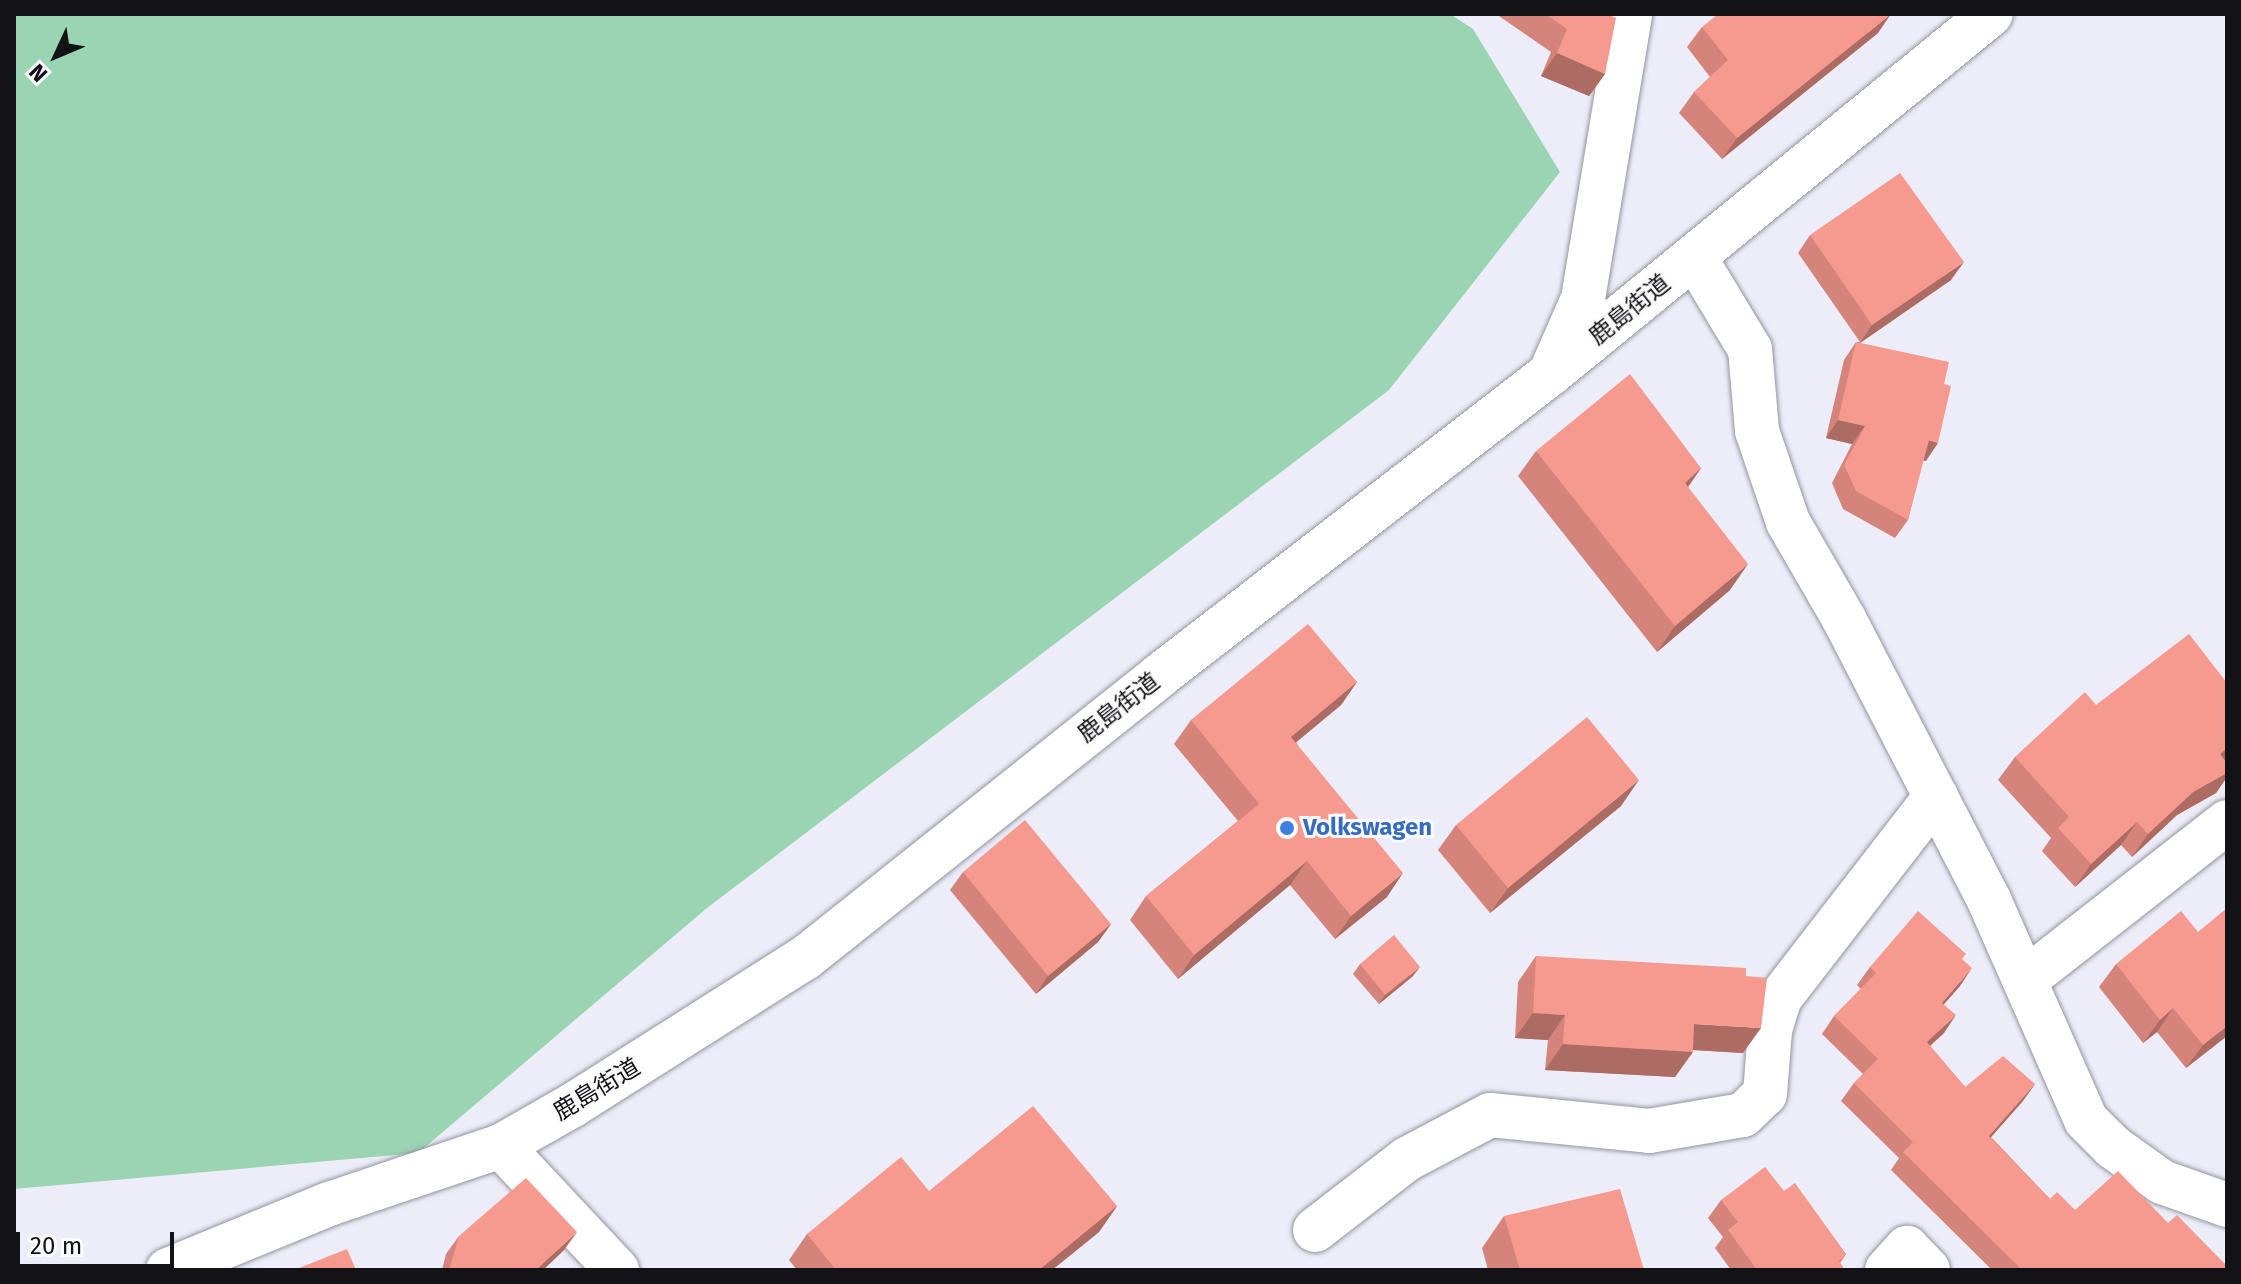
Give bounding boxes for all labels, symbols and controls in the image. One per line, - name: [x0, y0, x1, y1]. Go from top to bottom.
- north arrow: [16, 16, 96, 96]
- text: N: [24, 58, 53, 88]
- street label: 鹿島街道: [1584, 269, 1676, 351]
- street label: 鹿島街道: [1072, 667, 1166, 749]
- place label: Volkswagen: [1303, 814, 1432, 842]
- marker: Volkswagen: [1278, 819, 1296, 837]
- street label: 鹿島街道: [548, 1053, 646, 1127]
- scale bar: [20, 1216, 178, 1266]
- text: 20 m: [30, 1232, 82, 1260]

